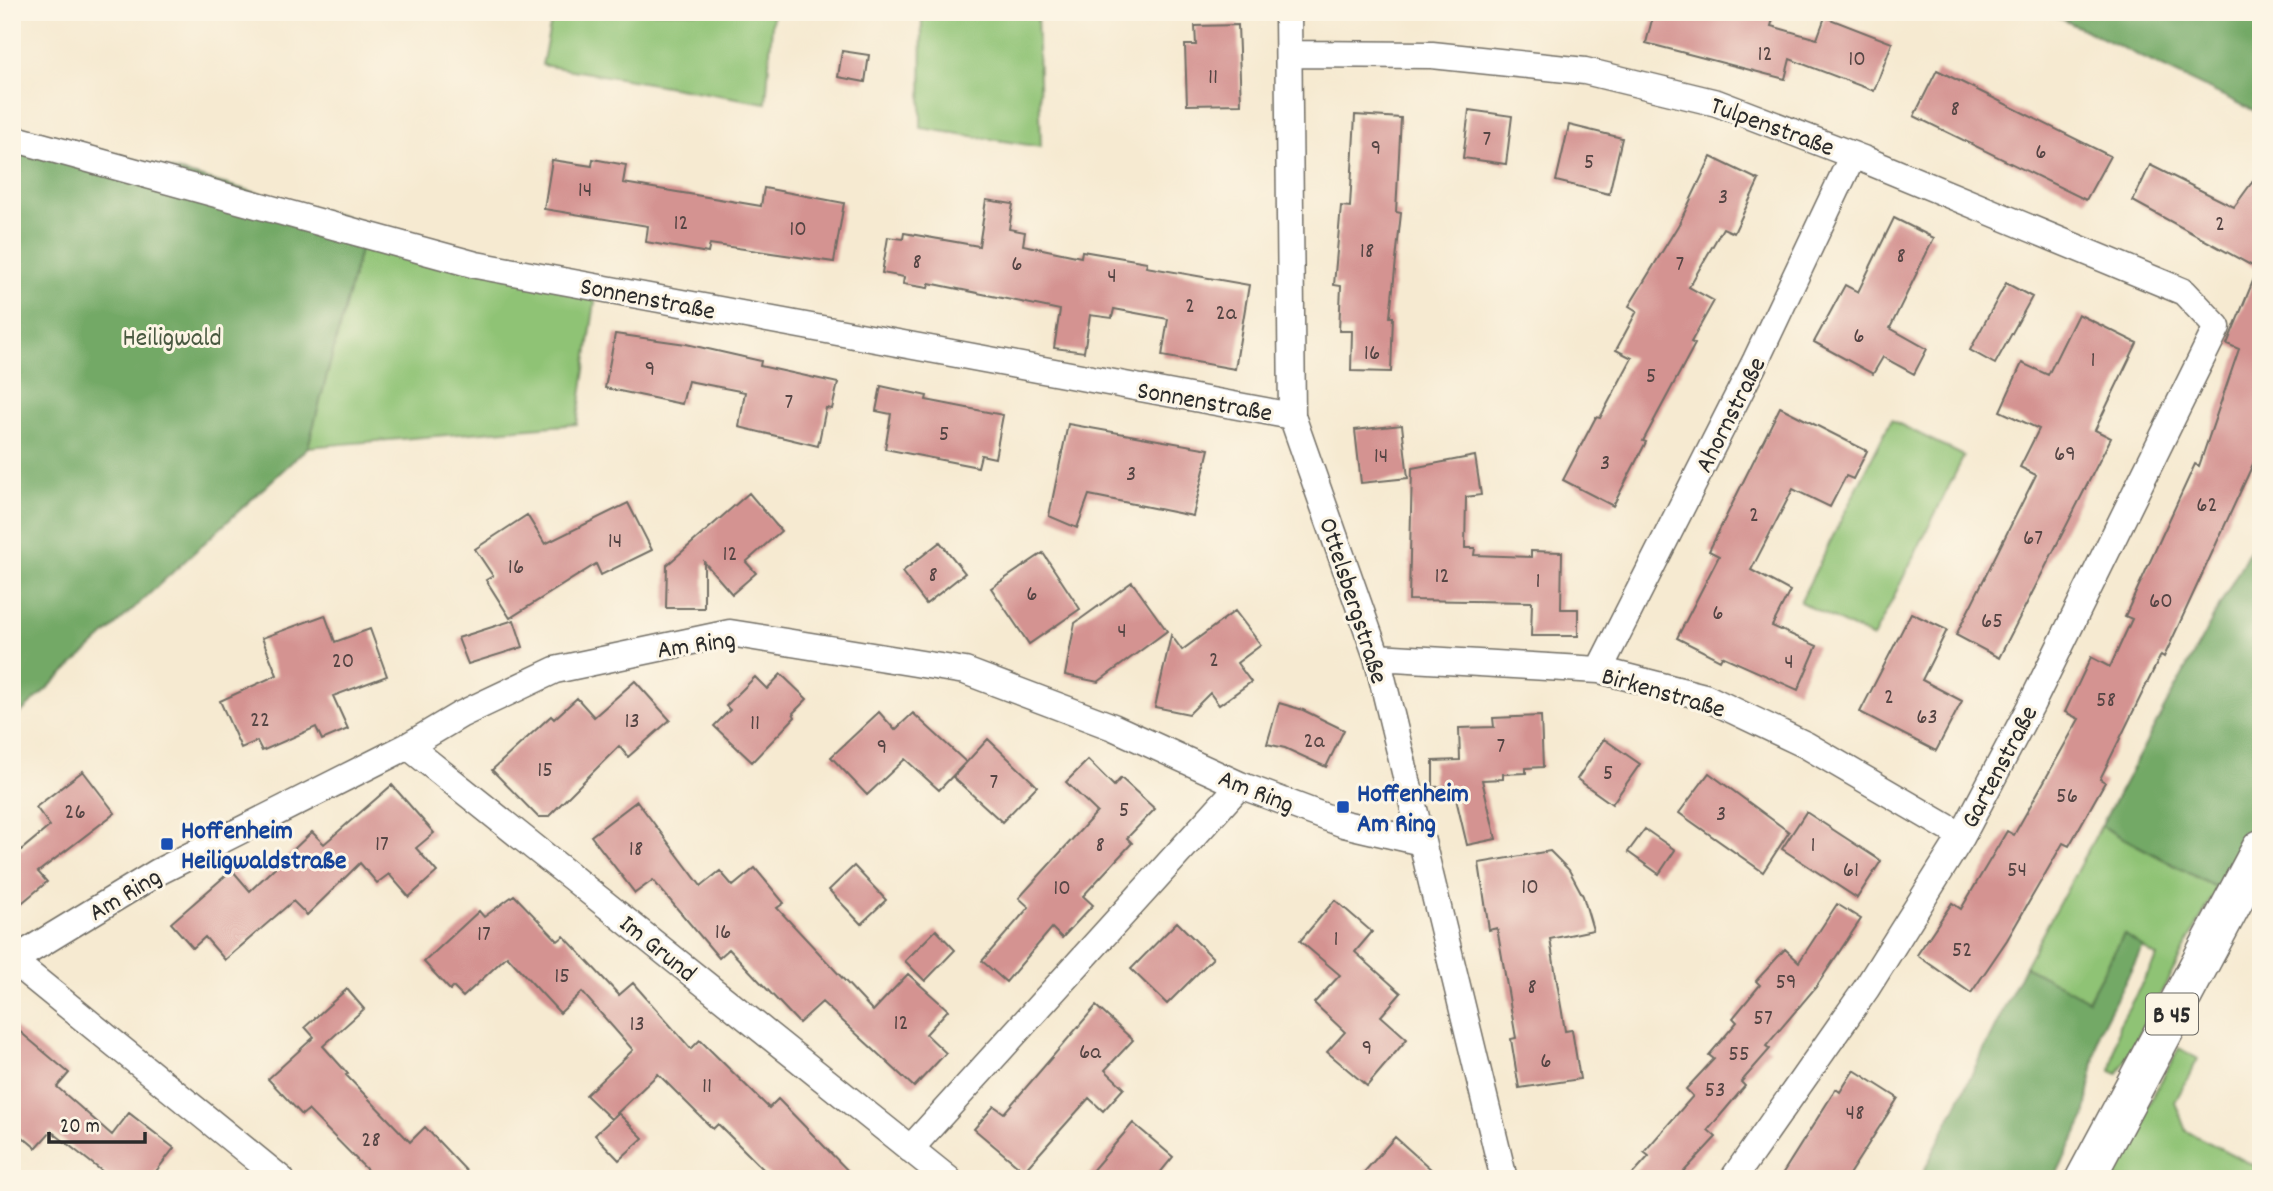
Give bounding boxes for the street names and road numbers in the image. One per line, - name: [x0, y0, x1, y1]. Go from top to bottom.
- street label: Tulpenstraße: [1705, 89, 1839, 168]
- street label: Sonnenstraße: [577, 269, 718, 332]
- street label: Ahornstraße: [1687, 351, 1777, 480]
- street label: Sonnenstraße: [1134, 373, 1275, 434]
- street label: Ottelsbergstraße: [1307, 513, 1396, 689]
- street label: Am Ring: [655, 623, 738, 670]
- street label: Birkenstraße: [1597, 659, 1729, 730]
- street label: Gartenstraße: [1953, 700, 2049, 836]
- street label: Am Ring: [1212, 761, 1299, 825]
- street label: Am Ring: [82, 860, 169, 932]
- street label: Im Grund: [610, 907, 703, 992]
- road number: B 45: [2146, 994, 2198, 1034]

